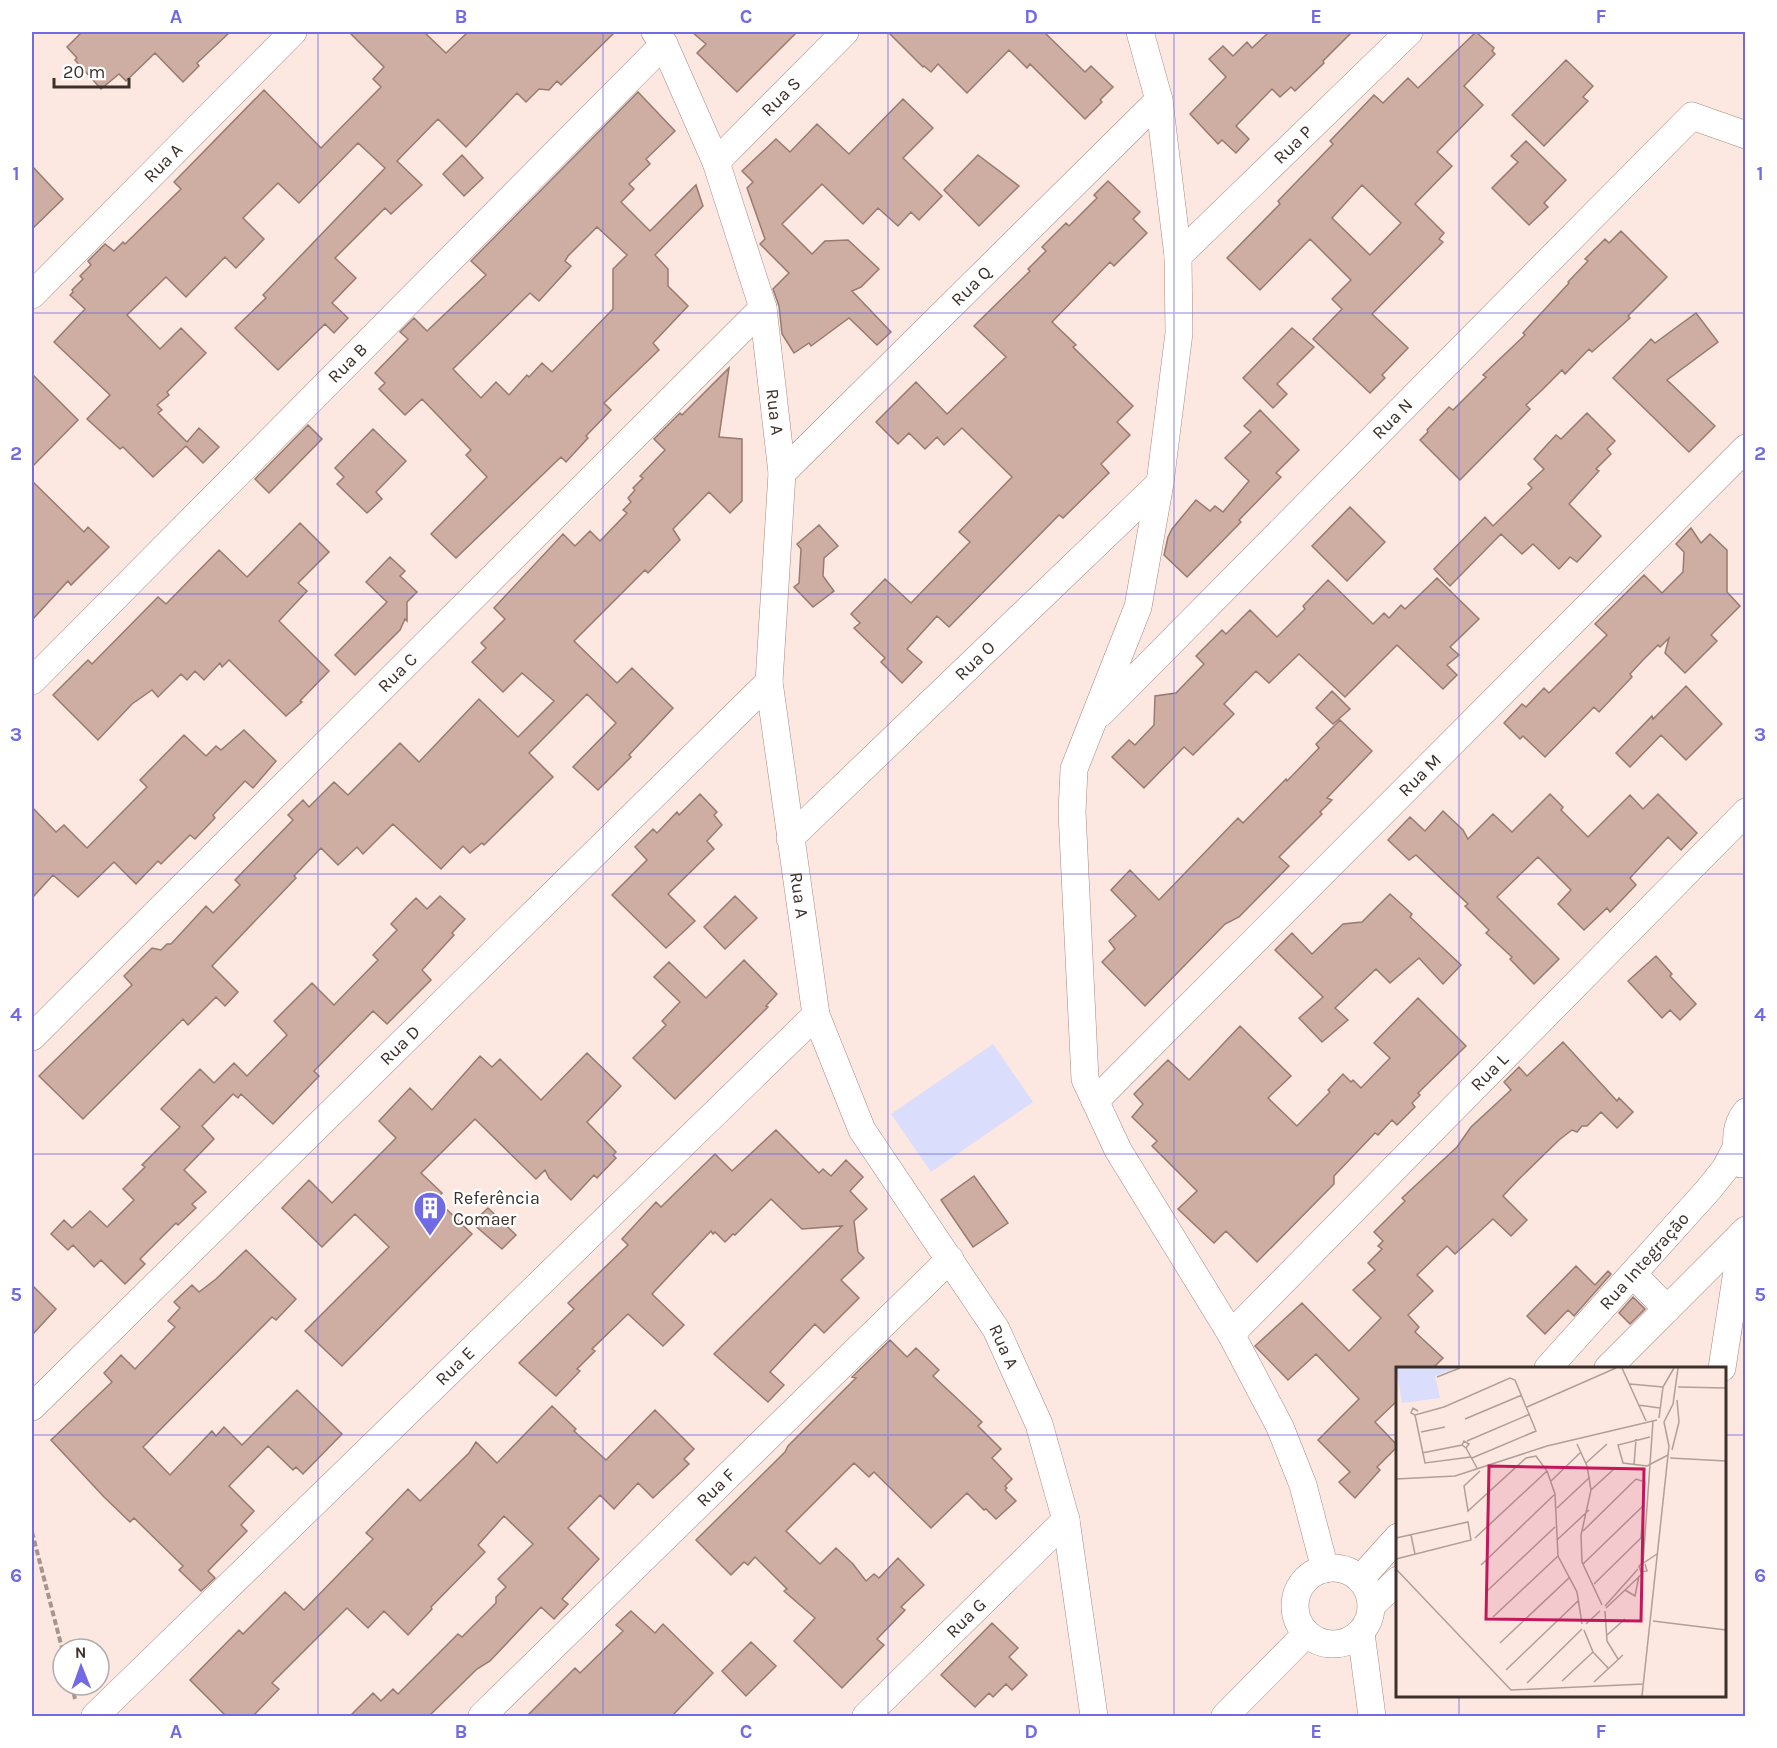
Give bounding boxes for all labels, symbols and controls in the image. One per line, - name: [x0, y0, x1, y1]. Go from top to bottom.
- text: A: [170, 5, 183, 28]
- text: B: [455, 5, 467, 28]
- text: C: [740, 5, 752, 28]
- text: D: [1024, 5, 1038, 28]
- text: E: [1310, 5, 1322, 28]
- text: F: [1596, 5, 1607, 28]
- scale bar: [54, 51, 129, 89]
- text: 20 m: [63, 61, 105, 83]
- street label: Rua S: [756, 72, 805, 121]
- street label: Rua P: [1269, 121, 1317, 169]
- street label: Rua A: [139, 139, 187, 187]
- text: 1: [12, 162, 20, 185]
- text: 1: [1756, 162, 1764, 185]
- street label: Rua Q: [946, 261, 996, 311]
- street label: Rua B: [323, 338, 372, 388]
- street label: Rua A: [761, 388, 789, 436]
- street label: Rua N: [1367, 394, 1417, 444]
- text: 2: [10, 442, 22, 465]
- text: 2: [1754, 442, 1766, 465]
- street label: Rua O: [950, 636, 1000, 685]
- street label: Rua C: [373, 648, 422, 697]
- text: 3: [10, 723, 22, 746]
- text: 3: [1754, 723, 1766, 746]
- street label: Rua M: [1394, 749, 1446, 801]
- street label: Rua A: [785, 871, 813, 920]
- text: 4: [10, 1003, 22, 1026]
- text: 4: [1754, 1003, 1766, 1026]
- street label: Rua D: [375, 1020, 425, 1070]
- street label: Rua L: [1466, 1048, 1513, 1096]
- place label: Referência Comaer: [453, 1187, 540, 1230]
- building icon: Referência Comaer: [412, 1190, 448, 1237]
- street label: Rua Integração: [1595, 1208, 1694, 1314]
- text: 5: [10, 1283, 22, 1306]
- text: 5: [1754, 1283, 1766, 1306]
- street label: Rua A: [984, 1321, 1023, 1372]
- street label: Rua E: [431, 1342, 479, 1390]
- inset map: [1396, 1367, 1726, 1697]
- street label: Rua F: [692, 1464, 740, 1511]
- text: 6: [10, 1564, 22, 1587]
- text: 6: [1754, 1564, 1766, 1587]
- street label: Rua G: [941, 1593, 991, 1643]
- north arrow: [51, 1637, 111, 1697]
- text: N: [75, 1643, 87, 1662]
- text: A: [170, 1720, 183, 1743]
- text: B: [455, 1720, 467, 1743]
- text: C: [740, 1720, 752, 1743]
- text: D: [1024, 1720, 1038, 1743]
- text: E: [1310, 1720, 1322, 1743]
- text: F: [1596, 1720, 1607, 1743]

